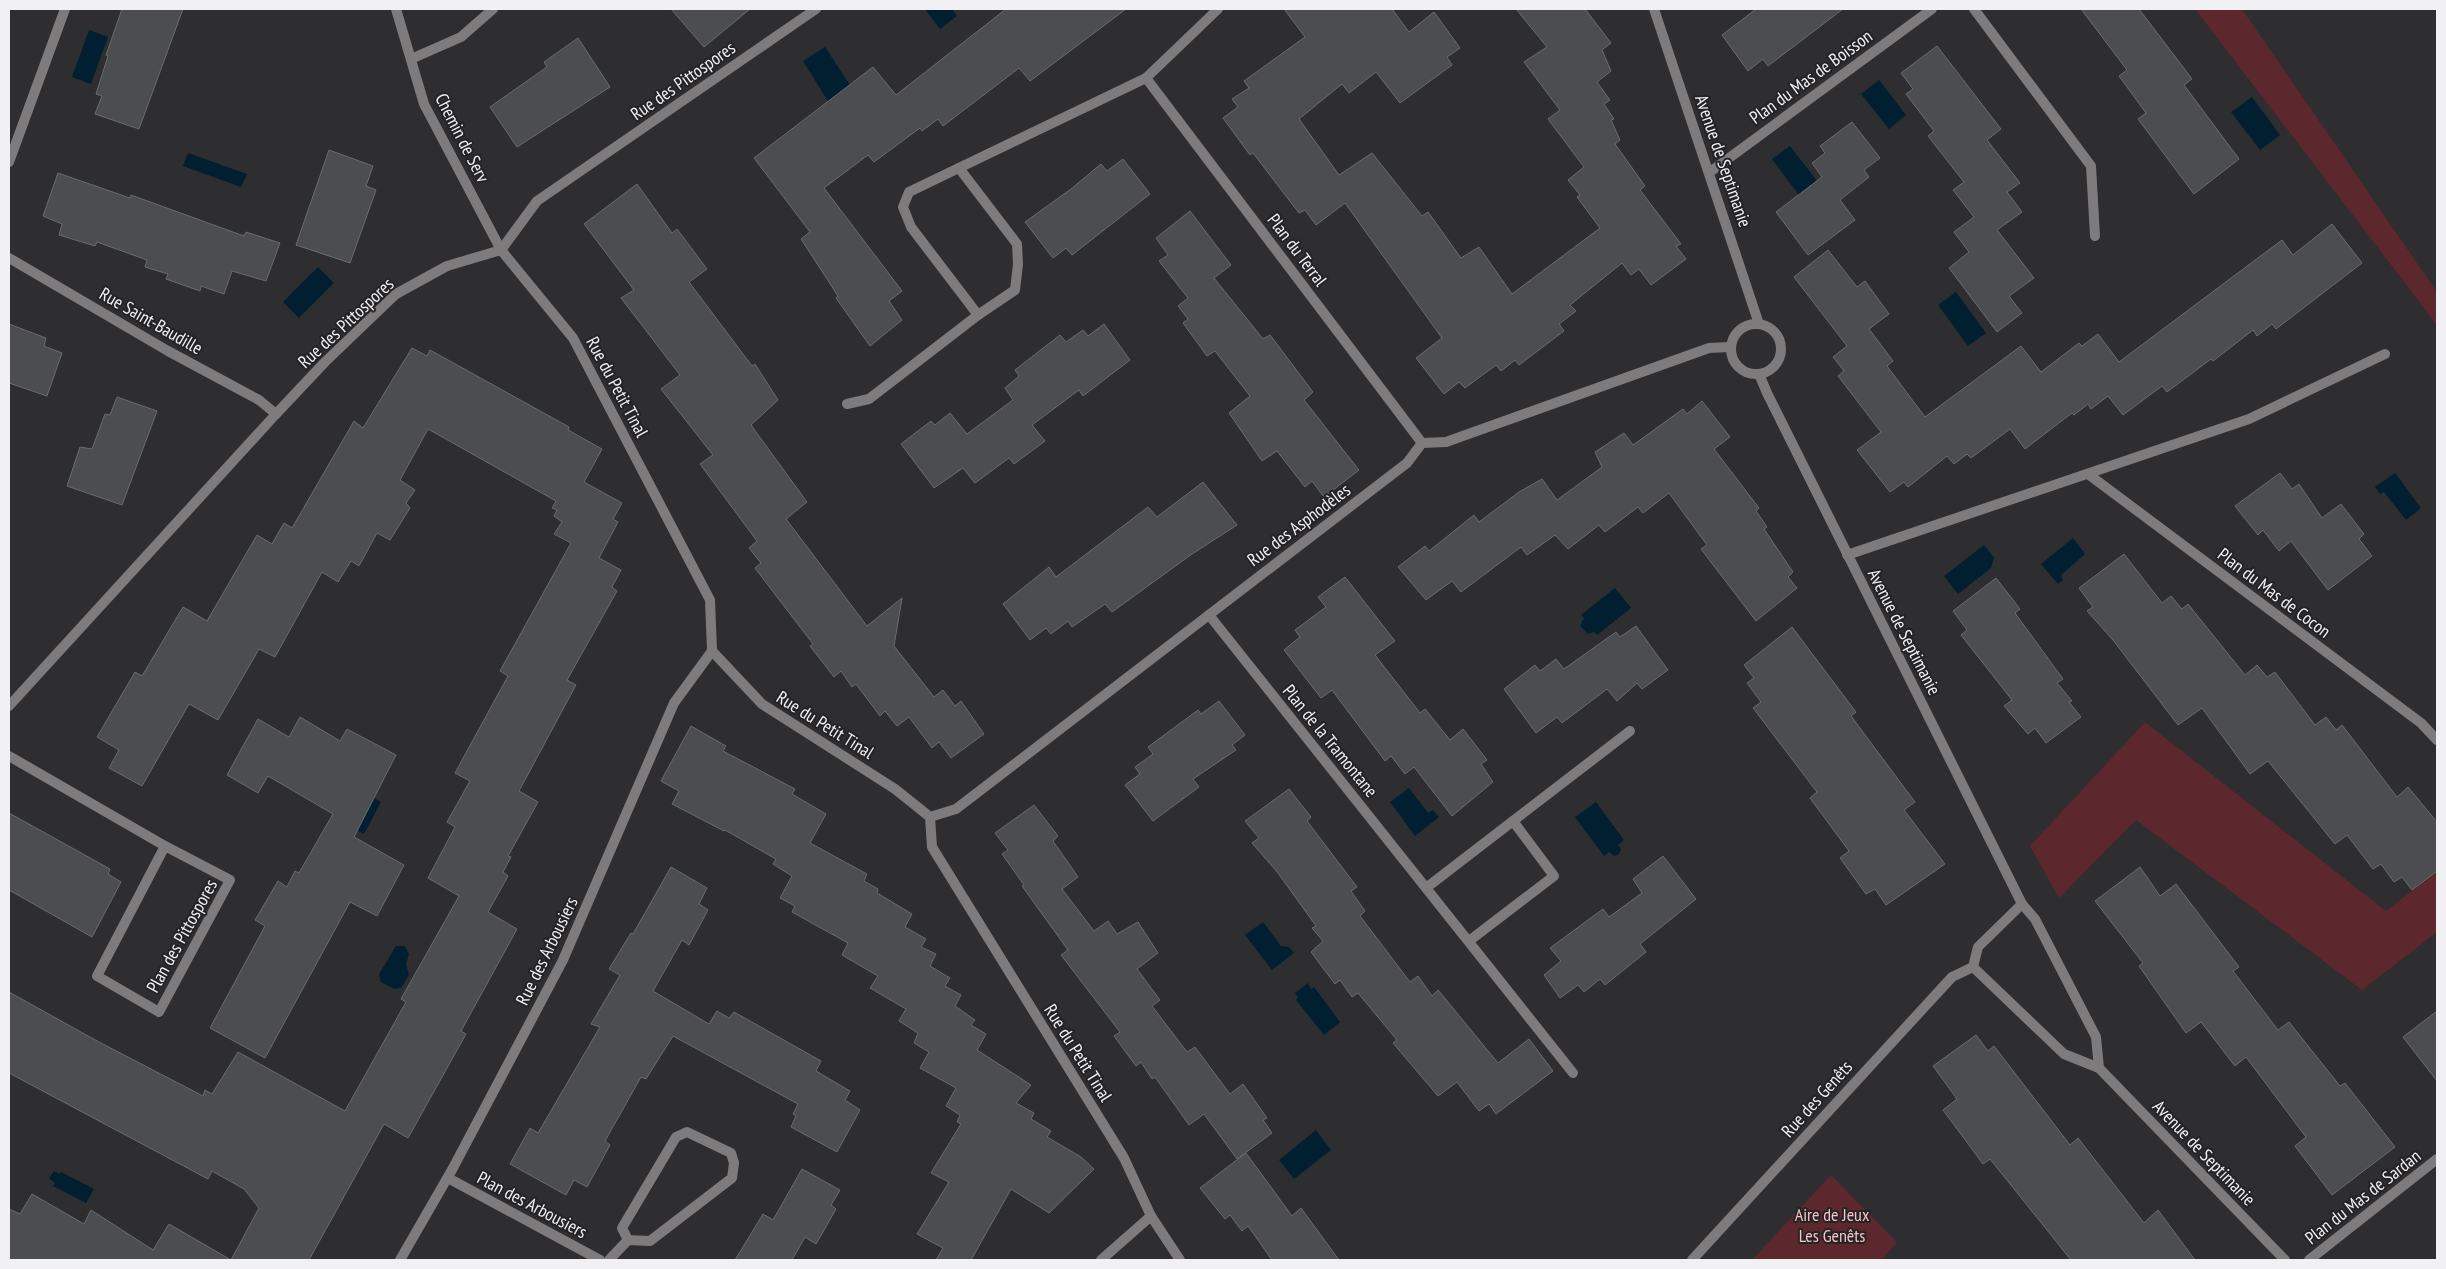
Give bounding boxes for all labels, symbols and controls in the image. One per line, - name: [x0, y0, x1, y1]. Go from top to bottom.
- street label: Plan du Mas de Boisson: [1745, 24, 1877, 129]
- street label: Rue des Pittospores: [626, 36, 739, 125]
- street label: Chemin de Serv: [430, 89, 495, 186]
- street label: Avenue de Septimanie: [1690, 92, 1757, 230]
- street label: Plan du Terral: [1263, 209, 1333, 291]
- street label: Rue des Pittospores: [293, 272, 398, 373]
- street label: Rue Saint-Baudille: [96, 282, 207, 359]
- street label: Rue du Petit Tinal: [581, 333, 654, 442]
- street label: Rue des Asphodèles: [1242, 478, 1355, 571]
- street label: Plan du Mas de Cocon: [2213, 543, 2335, 643]
- street label: Avenue de Septimanie: [1863, 565, 1946, 699]
- street label: Plan de la Tramontane: [1278, 680, 1383, 802]
- street label: Rue du Petit Tinal: [772, 686, 879, 764]
- street label: Plan des Pittospores: [141, 875, 222, 996]
- street label: Rue des Arbousiers: [510, 893, 583, 1009]
- street label: Rue du Petit Tinal: [1039, 1000, 1118, 1106]
- street label: Rue des Genêts: [1776, 1055, 1857, 1142]
- street label: Avenue de Septimanie: [2148, 1095, 2261, 1210]
- street label: Plan du Mas de Sardan: [2300, 1144, 2425, 1249]
- street label: Plan des Arbousiers: [473, 1166, 591, 1243]
- park label: Aire de Jeux Les Genêts: [1795, 1203, 1870, 1247]

